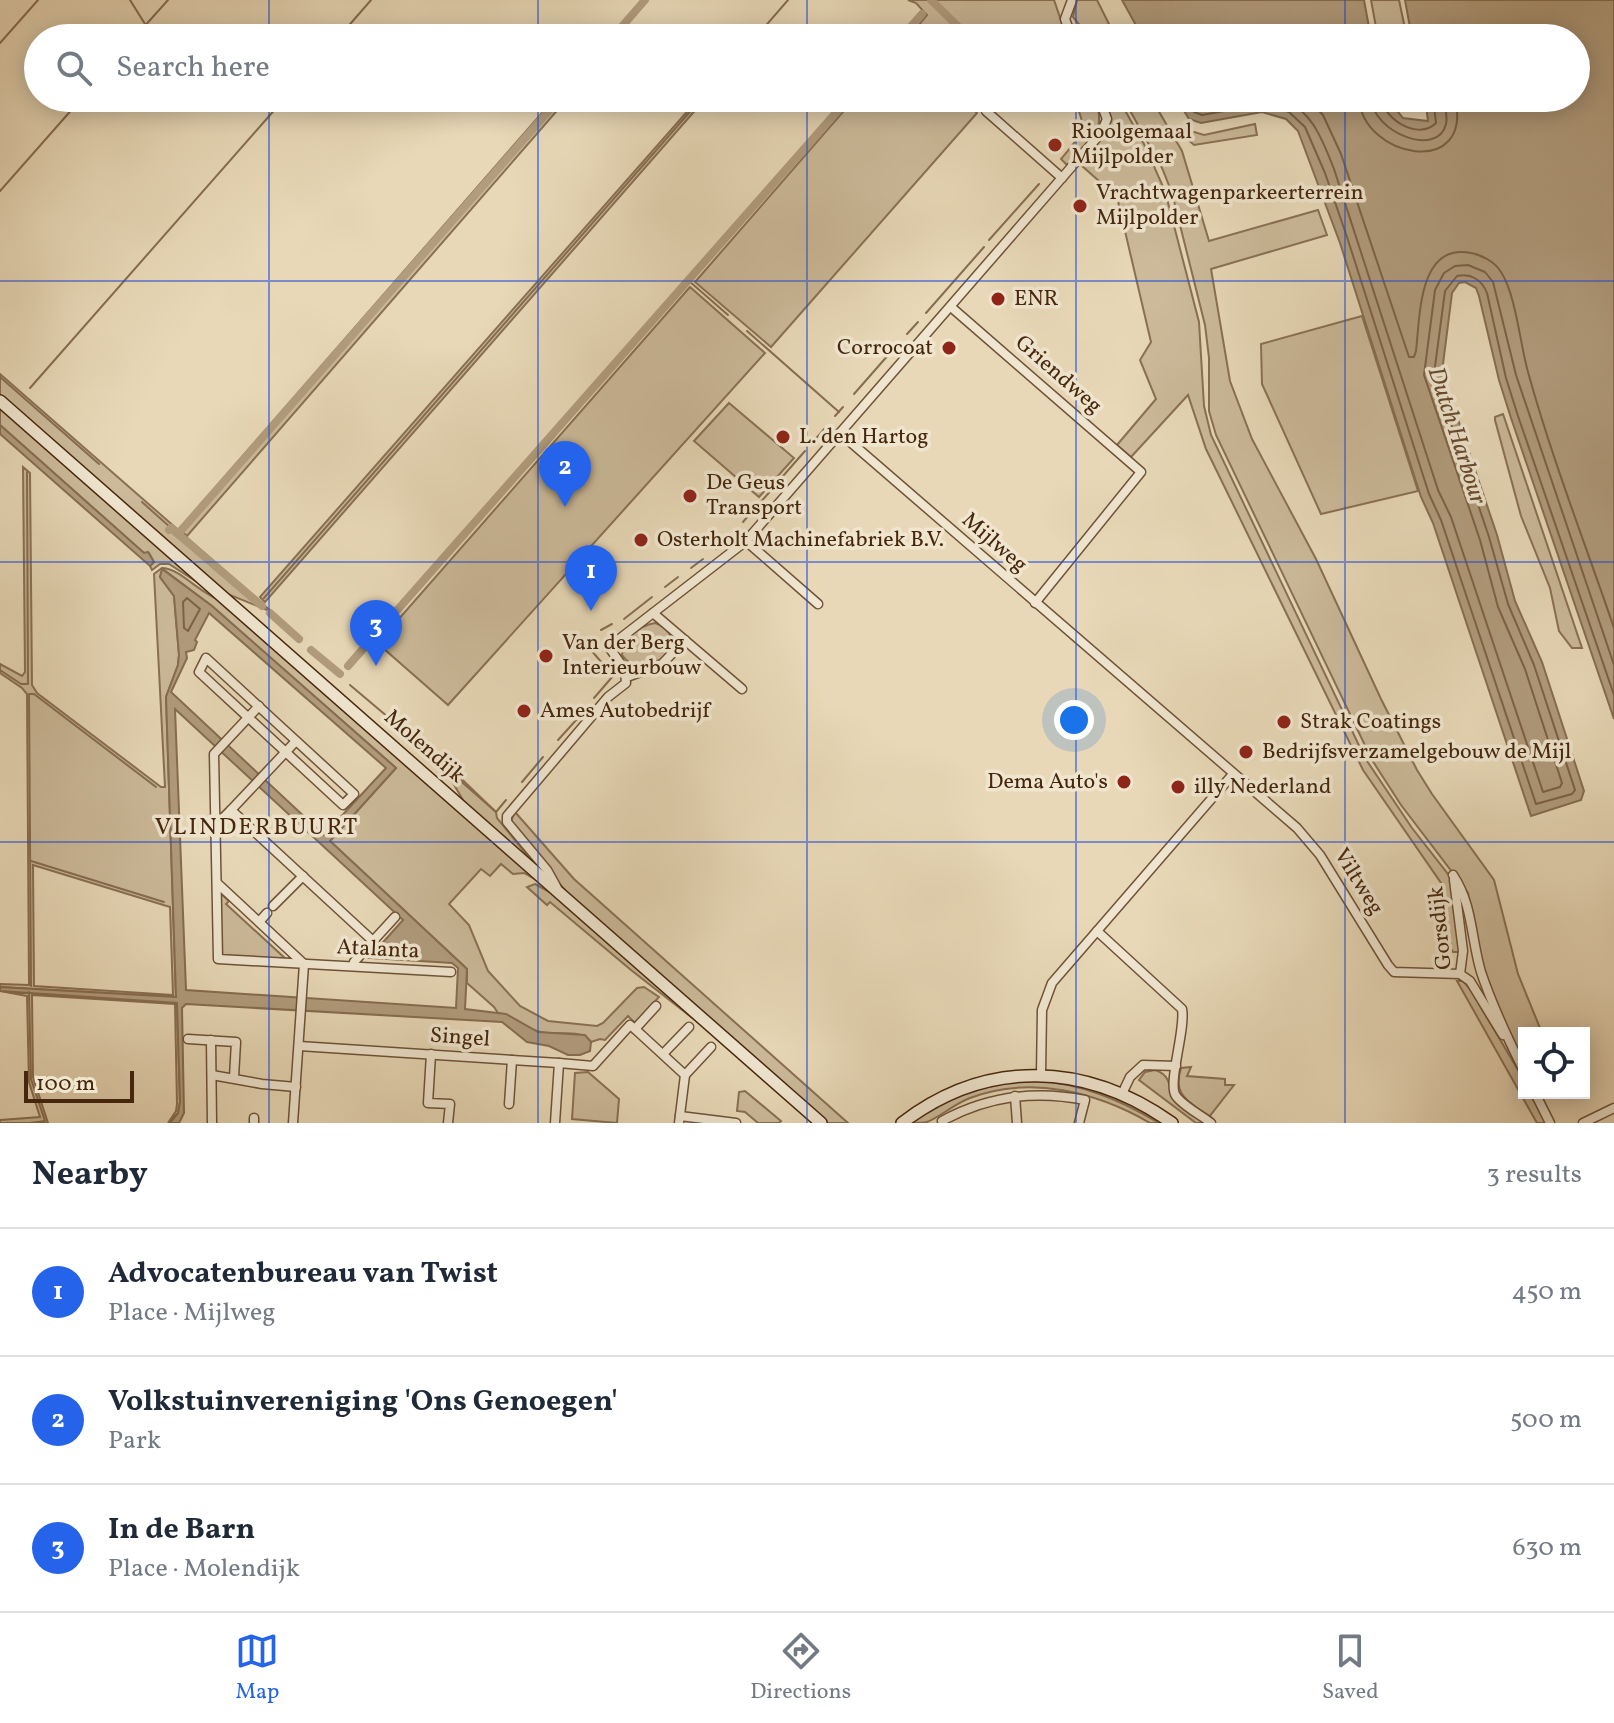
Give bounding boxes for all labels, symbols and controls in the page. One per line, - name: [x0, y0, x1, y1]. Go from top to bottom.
- search box: [24, 24, 1590, 112]
- icon: search: [52, 46, 96, 90]
- text: Search here: [116, 47, 270, 89]
- place label: Rioolgemaal Mijlpolder: [1071, 117, 1192, 173]
- marker: Rioolgemaal Mijlpolder: [1046, 136, 1064, 154]
- place label: Vrachtwagenparkeerterrein Mijlpolder: [1096, 178, 1364, 234]
- marker: Vrachtwagenparkeerterrein Mijlpolder: [1071, 197, 1089, 215]
- place label: ENR: [1014, 284, 1059, 315]
- marker: ENR: [989, 290, 1007, 308]
- street label: Griendweg: [1008, 328, 1108, 422]
- place label: Corrocoat: [837, 333, 933, 364]
- marker: Corrocoat: [940, 339, 958, 357]
- water label: Dutch Harbour: [1418, 363, 1495, 510]
- place label: L. den Hartog: [799, 422, 928, 453]
- marker: L. den Hartog: [774, 428, 792, 446]
- pin: 2: [539, 441, 591, 507]
- place label: De Geus Transport: [706, 468, 802, 524]
- marker: De Geus Transport: [681, 487, 699, 505]
- street label: Mijlweg: [954, 506, 1034, 580]
- place label: Osterholt Machinefabriek B.V.: [657, 525, 944, 556]
- marker: Osterholt Machinefabriek B.V.: [632, 531, 650, 549]
- pin: 1: [565, 545, 617, 611]
- pin: 3: [350, 600, 402, 666]
- place label: Van der Berg Interieurbouw: [562, 628, 701, 684]
- marker: Van der Berg Interieurbouw: [537, 647, 555, 665]
- place label: Ames Autobedrijf: [540, 696, 712, 727]
- your location: [1054, 700, 1094, 740]
- marker: Ames Autobedrijf: [515, 702, 533, 720]
- street label: Molendijk: [377, 703, 471, 791]
- place label: Strak Coatings: [1300, 707, 1441, 738]
- marker: Strak Coatings: [1275, 713, 1293, 731]
- place label: Bedrijfsverzamelgebouw de Mijl: [1262, 737, 1571, 768]
- marker: Bedrijfsverzamelgebouw de Mijl: [1237, 743, 1255, 761]
- place label: Dema Auto's: [987, 767, 1108, 798]
- place label: illy Nederland: [1194, 772, 1331, 803]
- marker: Dema Auto's: [1115, 773, 1133, 791]
- marker: illy Nederland: [1169, 778, 1187, 796]
- district label: VLINDERBUURT: [155, 811, 359, 845]
- street label: Viltweg: [1325, 843, 1391, 921]
- street label: Gorsdijk: [1421, 885, 1461, 971]
- street label: Atalanta: [336, 932, 420, 968]
- street label: Singel: [429, 1020, 491, 1056]
- map controls: [1518, 1027, 1590, 1099]
- button: locate: [1518, 1027, 1590, 1099]
- scale bar: [24, 1067, 134, 1103]
- text: 100 m: [36, 1069, 95, 1100]
- text: Nearby: [32, 1152, 148, 1199]
- text: 3 results: [1486, 1157, 1582, 1193]
- text: Advocatenbureau van Twist: [108, 1253, 498, 1295]
- text: 1: [53, 1274, 63, 1310]
- text: 450 m: [1511, 1274, 1582, 1310]
- text: Place · Mijlweg: [108, 1295, 276, 1331]
- text: Volkstuinvereniging 'Ons Genoegen': [108, 1381, 618, 1423]
- text: 2: [51, 1402, 65, 1438]
- text: 500 m: [1510, 1402, 1582, 1438]
- text: Park: [108, 1423, 161, 1459]
- text: In de Barn: [108, 1509, 255, 1551]
- text: 3: [51, 1530, 65, 1566]
- text: 630 m: [1513, 1530, 1582, 1566]
- text: Place · Molendijk: [108, 1551, 300, 1587]
- tab: Map: [235, 1629, 279, 1708]
- tab: Directions: [750, 1629, 851, 1708]
- tab: Saved: [1322, 1629, 1379, 1708]

